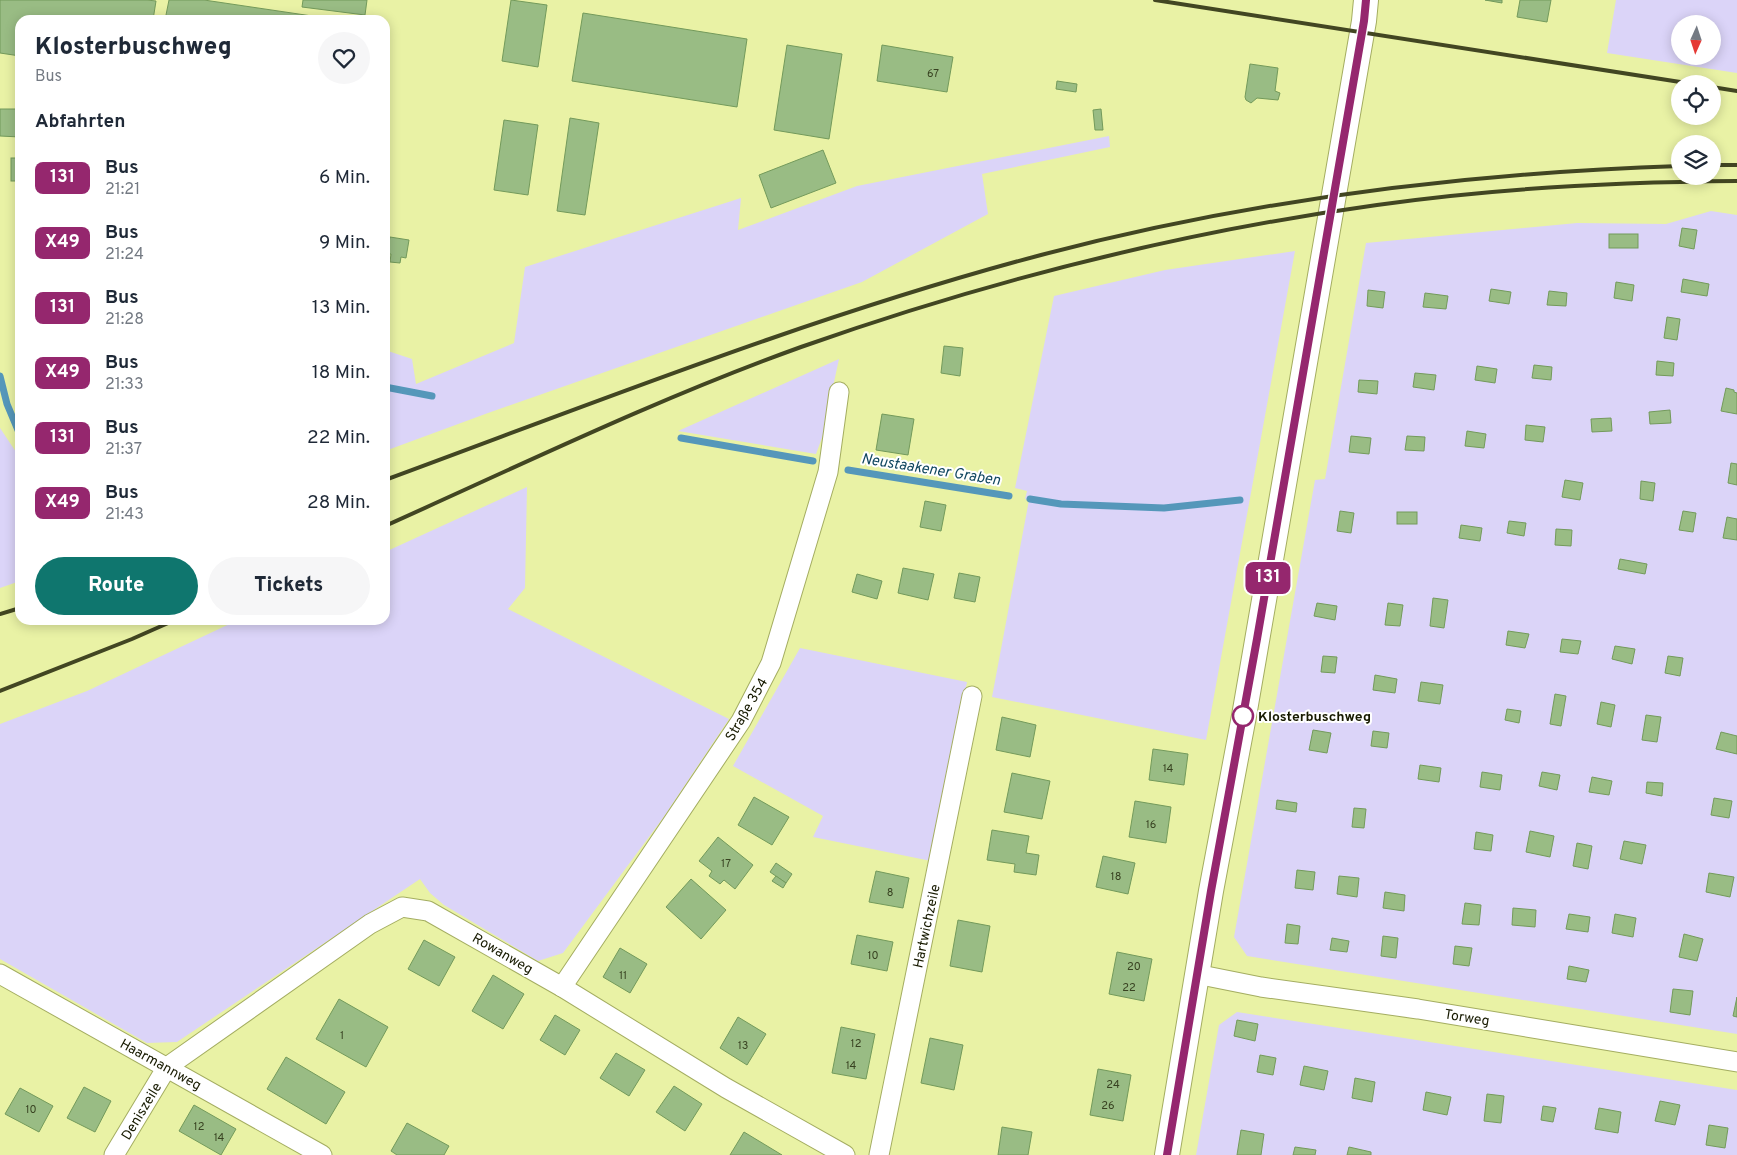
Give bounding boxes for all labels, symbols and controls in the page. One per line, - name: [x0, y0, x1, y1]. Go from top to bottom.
- north arrow: [1671, 15, 1721, 65]
- map controls: [1671, 15, 1721, 185]
- button: heart: [318, 32, 370, 84]
- text: Klosterbuschweg: [35, 33, 232, 63]
- text: Bus: [35, 67, 62, 87]
- house number: 67: [927, 67, 939, 81]
- button: locate: [1671, 75, 1721, 125]
- text: Abfahrten: [35, 110, 125, 134]
- button: layers: [1671, 135, 1721, 185]
- text: Bus: [105, 156, 139, 180]
- text: 131: [50, 166, 75, 189]
- text: 6 Min.: [319, 166, 370, 190]
- text: 21:21: [105, 180, 140, 200]
- text: Bus: [105, 221, 139, 245]
- text: X49: [45, 231, 80, 254]
- text: 9 Min.: [319, 231, 370, 255]
- text: 21:24: [105, 245, 144, 265]
- text: Bus: [105, 286, 139, 310]
- text: 131: [50, 296, 75, 319]
- text: 13 Min.: [312, 296, 370, 320]
- text: 21:28: [105, 310, 144, 330]
- text: Bus: [105, 351, 139, 375]
- text: X49: [45, 361, 80, 384]
- text: 18 Min.: [312, 361, 370, 385]
- text: 21:33: [105, 375, 144, 395]
- text: Bus: [105, 416, 139, 440]
- text: 131: [50, 426, 75, 449]
- text: 22 Min.: [307, 426, 370, 450]
- text: 21:37: [105, 440, 142, 460]
- water label: Neustaakener Graben: [860, 450, 1002, 491]
- text: Bus: [105, 481, 139, 505]
- text: X49: [45, 491, 80, 514]
- text: 28 Min.: [307, 491, 370, 515]
- text: 21:43: [105, 505, 144, 525]
- button: Route: [35, 557, 198, 615]
- button: Tickets: [208, 557, 370, 615]
- line badge: 131: [1239, 562, 1297, 594]
- text: 131: [1255, 566, 1281, 589]
- street label: Straße 354: [722, 675, 772, 744]
- marker: Klosterbuschweg: [1232, 705, 1254, 727]
- place label: Klosterbuschweg: [1258, 709, 1371, 726]
- house number: 14: [1163, 762, 1174, 776]
- house number: 16: [1146, 818, 1156, 832]
- house number: 17: [721, 857, 731, 871]
- house number: 18: [1111, 870, 1121, 884]
- street label: Hartwichzeile: [910, 883, 945, 970]
- house number: 8: [887, 886, 893, 900]
- street label: Rowanweg: [469, 930, 536, 978]
- house number: 10: [867, 949, 879, 963]
- house number: 20: [1127, 960, 1141, 974]
- house number: 11: [619, 969, 627, 983]
- house number: 22: [1122, 981, 1136, 995]
- street label: Torweg: [1443, 1007, 1491, 1030]
- house number: 1: [340, 1029, 344, 1043]
- street label: Haarmannweg: [117, 1036, 204, 1095]
- house number: 12: [851, 1037, 861, 1051]
- house number: 13: [738, 1039, 748, 1053]
- house number: 14: [846, 1059, 857, 1073]
- house number: 24: [1106, 1078, 1120, 1092]
- street label: Deniszeile: [118, 1080, 166, 1144]
- house number: 26: [1101, 1099, 1115, 1113]
- house number: 10: [25, 1103, 37, 1117]
- house number: 12: [194, 1120, 204, 1134]
- house number: 14: [214, 1131, 225, 1145]

